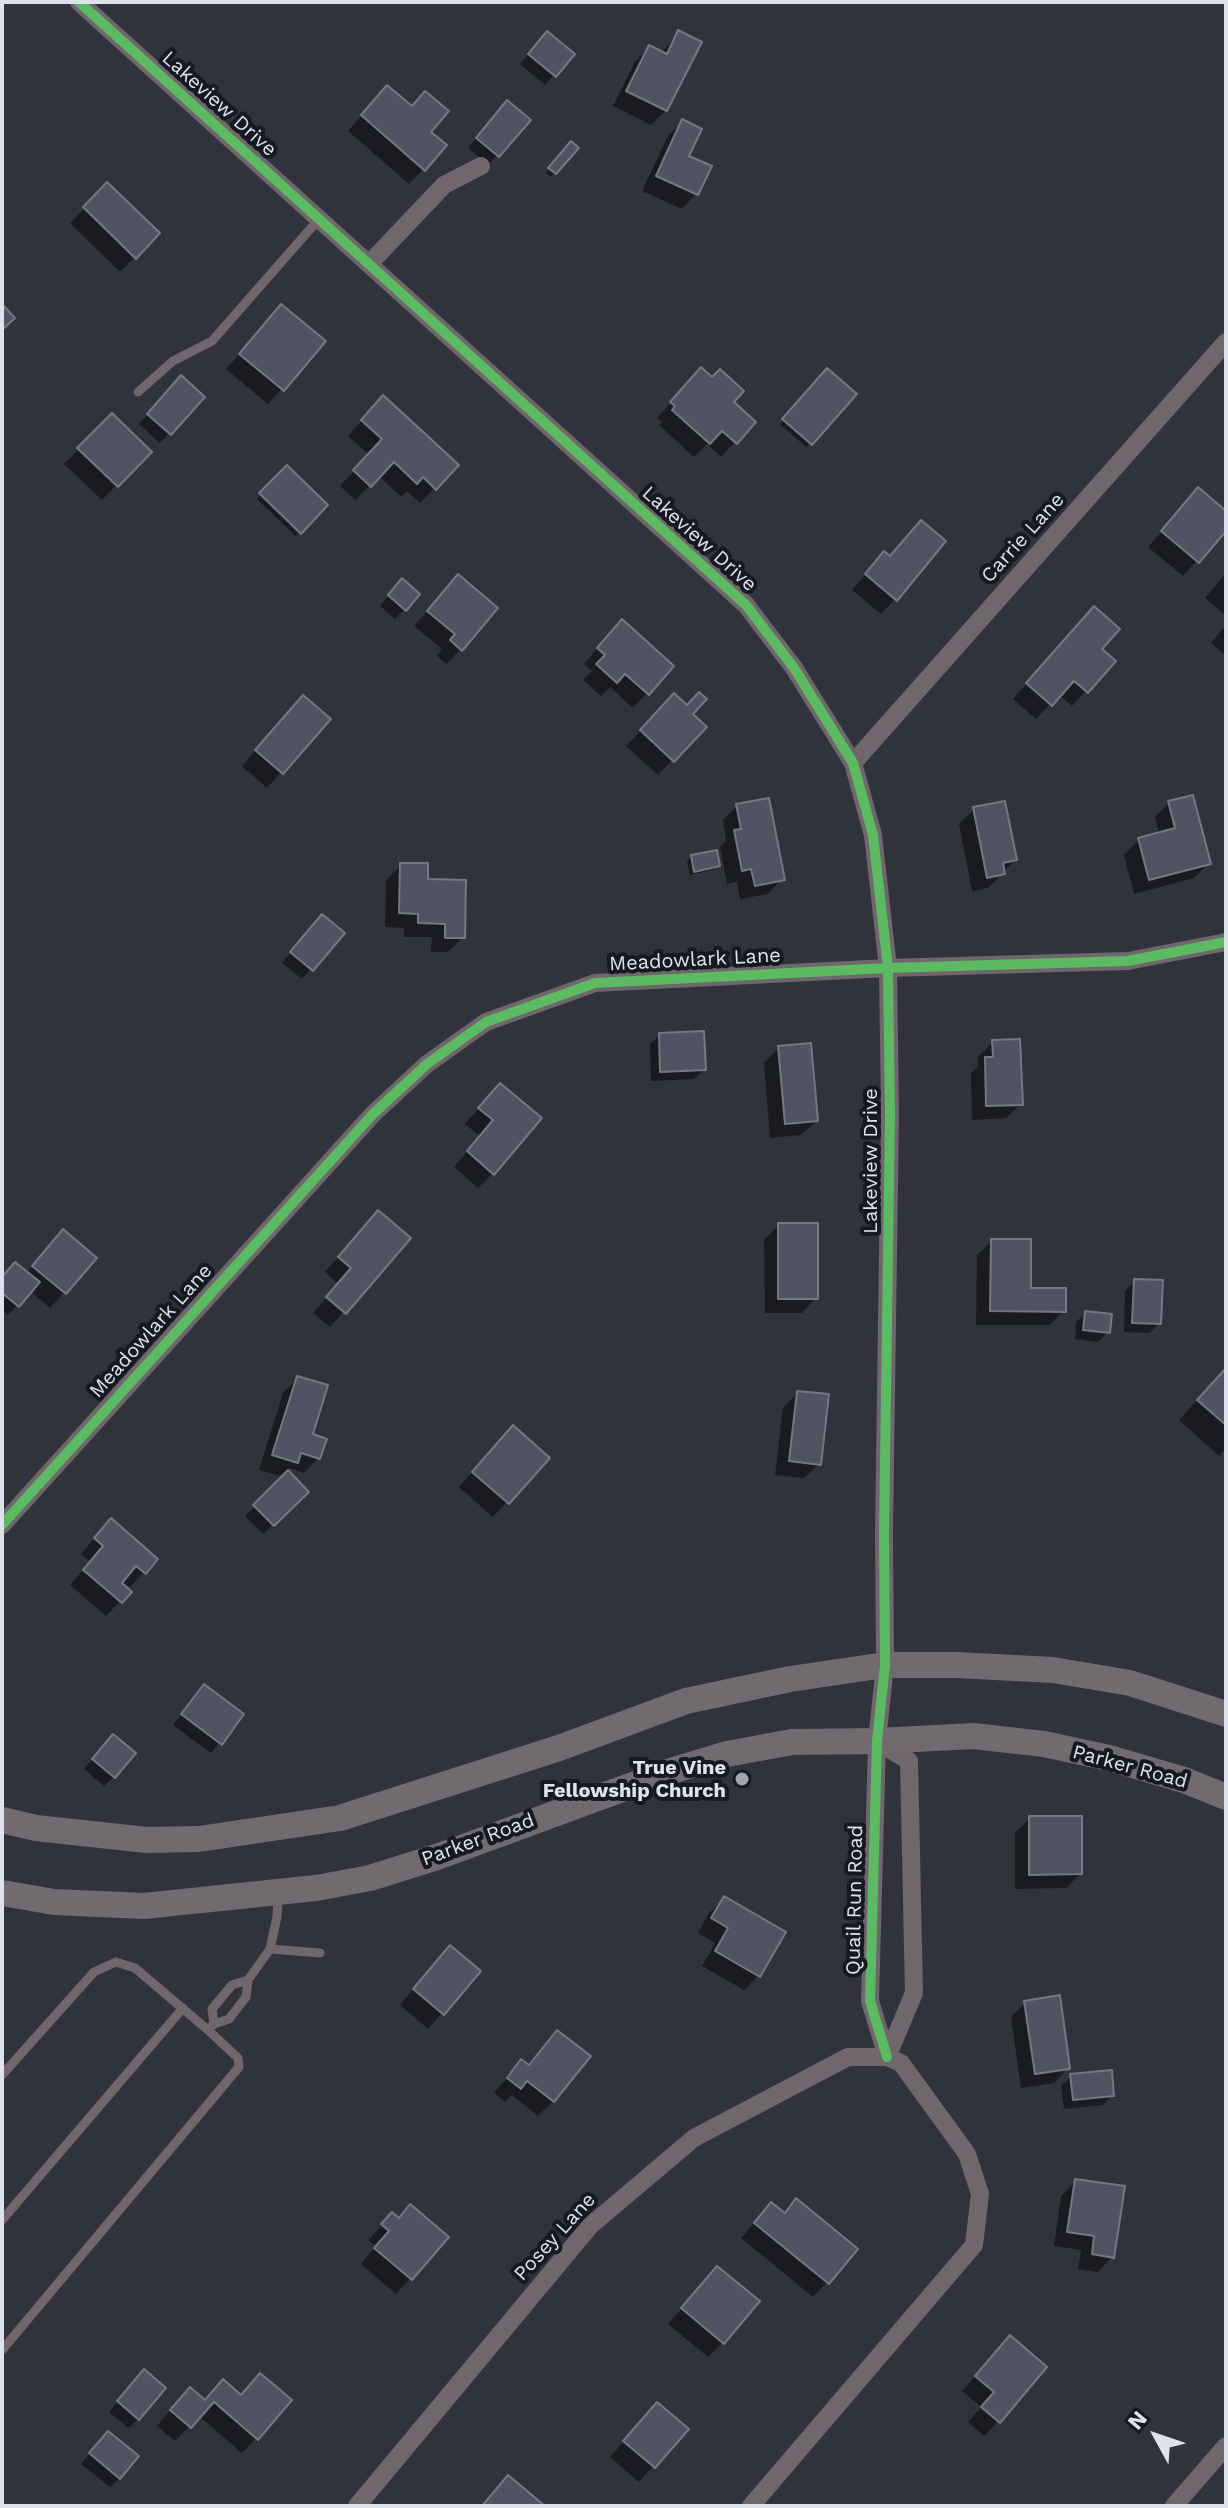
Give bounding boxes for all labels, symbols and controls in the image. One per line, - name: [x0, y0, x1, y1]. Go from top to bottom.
- street label: Lakeview Drive: [157, 46, 281, 162]
- street label: Lakeview Drive: [637, 481, 761, 597]
- street label: Carrie Lane: [977, 488, 1069, 588]
- street label: Meadowlark Lane: [609, 944, 781, 976]
- street label: Lakeview Drive: [859, 1088, 883, 1234]
- street label: Meadowlark Lane: [85, 1259, 217, 1403]
- street label: Parker Road: [1070, 1740, 1190, 1794]
- place label: True Vine Fellowship Church: [543, 1756, 726, 1803]
- marker: True Vine Fellowship Church: [733, 1770, 751, 1788]
- street label: Parker Road: [418, 1809, 538, 1871]
- street label: Quail Run Road: [842, 1825, 868, 1975]
- street label: Posey Lane: [509, 2188, 601, 2286]
- north arrow: [1116, 2396, 1196, 2476]
- text: N: [1122, 2406, 1152, 2435]

